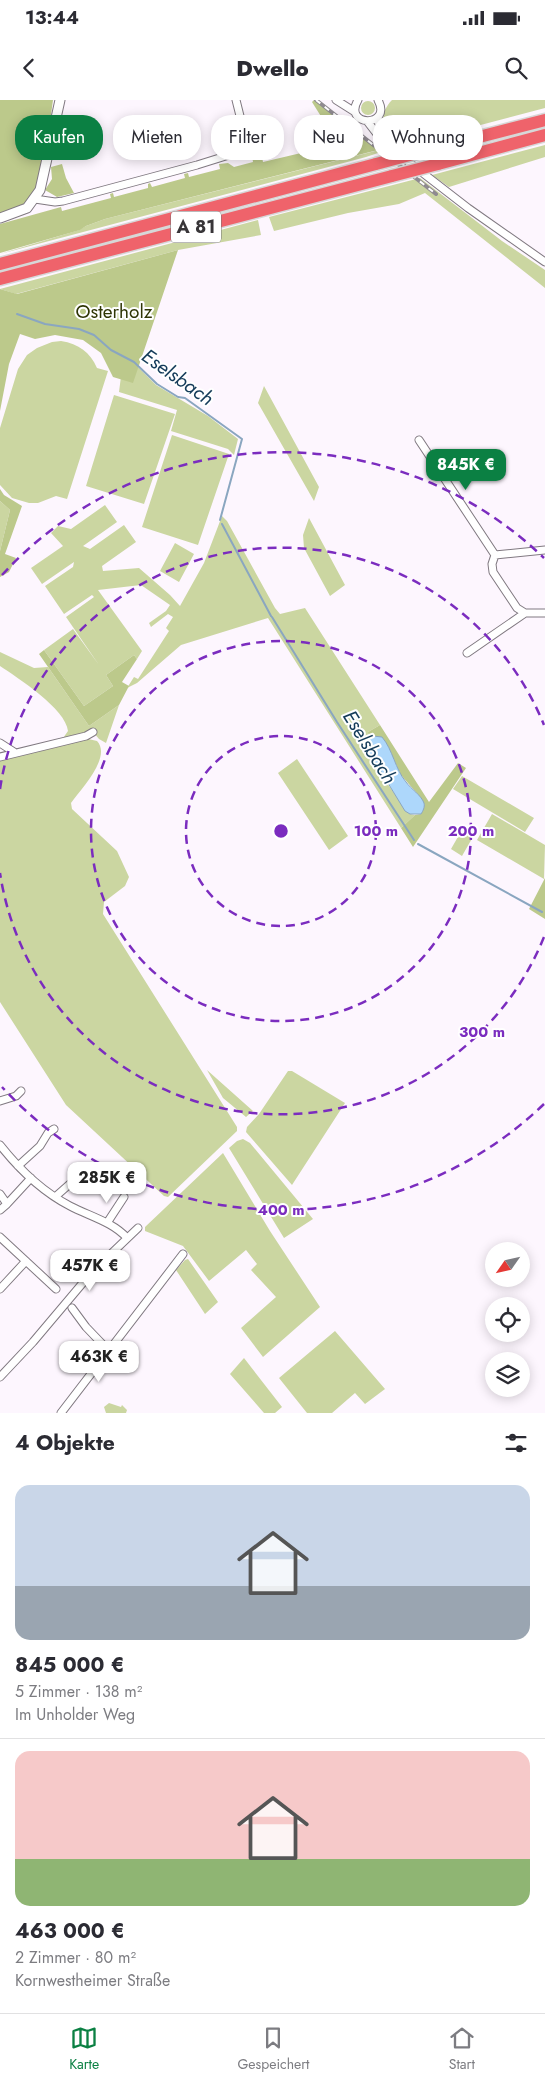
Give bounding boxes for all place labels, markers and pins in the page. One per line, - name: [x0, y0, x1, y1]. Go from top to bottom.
- pin: 845K €: [425, 448, 507, 491]
- centre of rings: [272, 822, 290, 840]
- pin: 285K €: [66, 1162, 148, 1204]
- pin: 457K €: [49, 1250, 131, 1292]
- pin: 463K €: [58, 1340, 140, 1383]

